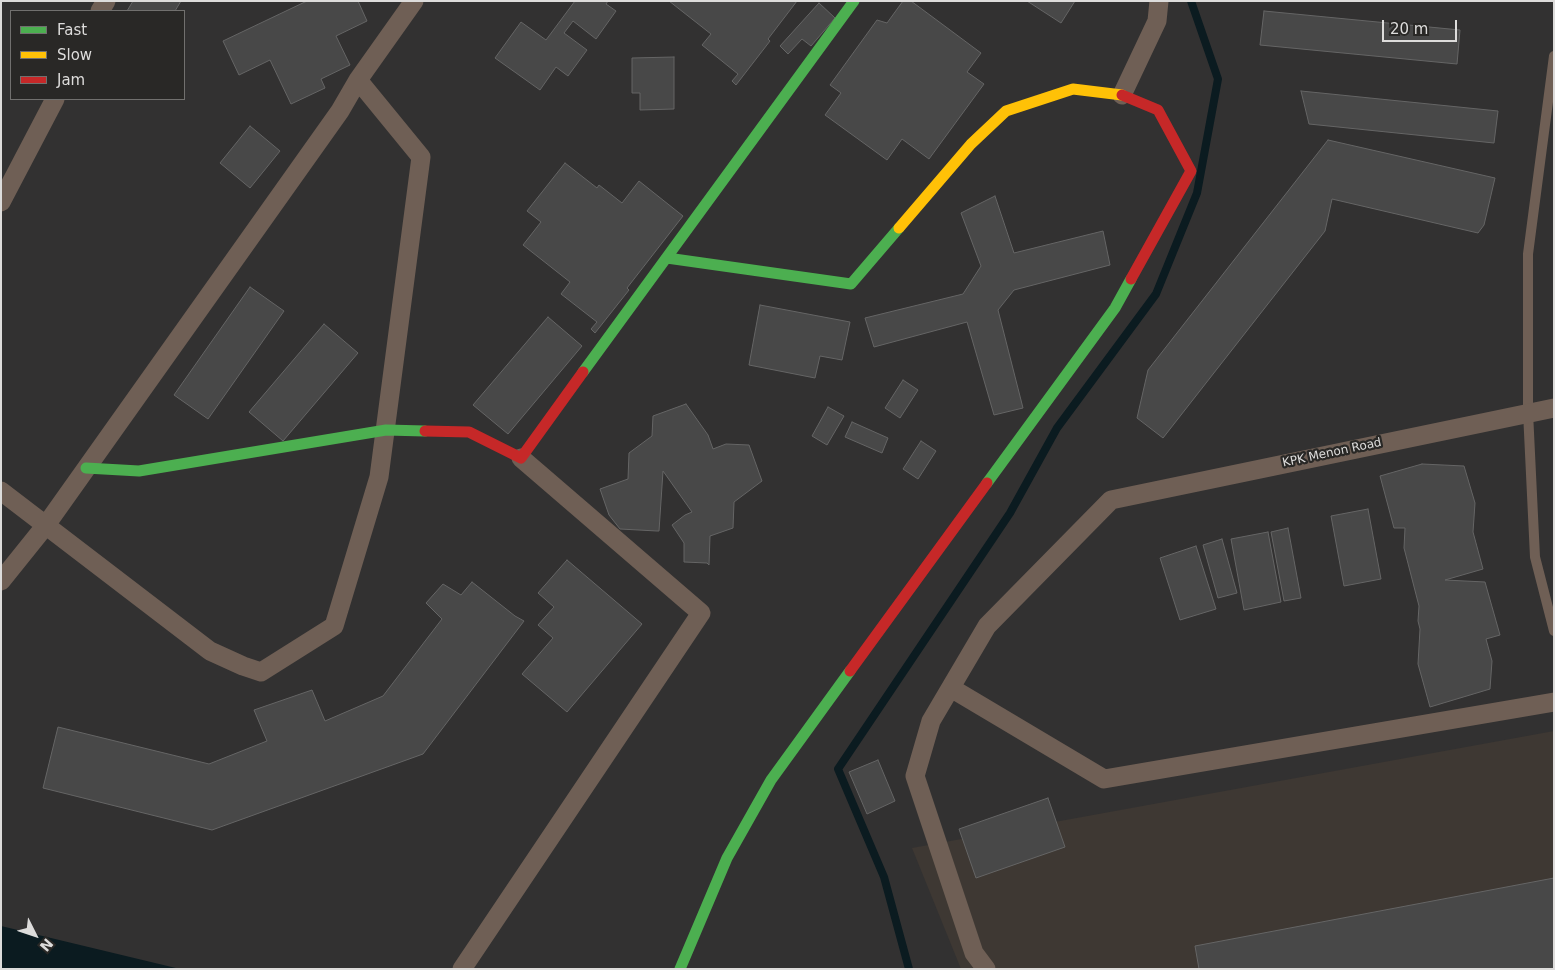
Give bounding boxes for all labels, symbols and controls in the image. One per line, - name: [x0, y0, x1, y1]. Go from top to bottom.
- legend: [10, 10, 185, 100]
- scale bar: [1385, 10, 1460, 42]
- text: 20 m: [1390, 20, 1428, 38]
- text: Fast: [57, 21, 87, 39]
- text: Slow: [57, 46, 92, 64]
- text: Jam: [57, 71, 85, 89]
- street label: KPK Menon Road: [1281, 435, 1383, 471]
- north arrow: [10, 910, 60, 960]
- text: N: [36, 935, 56, 955]

